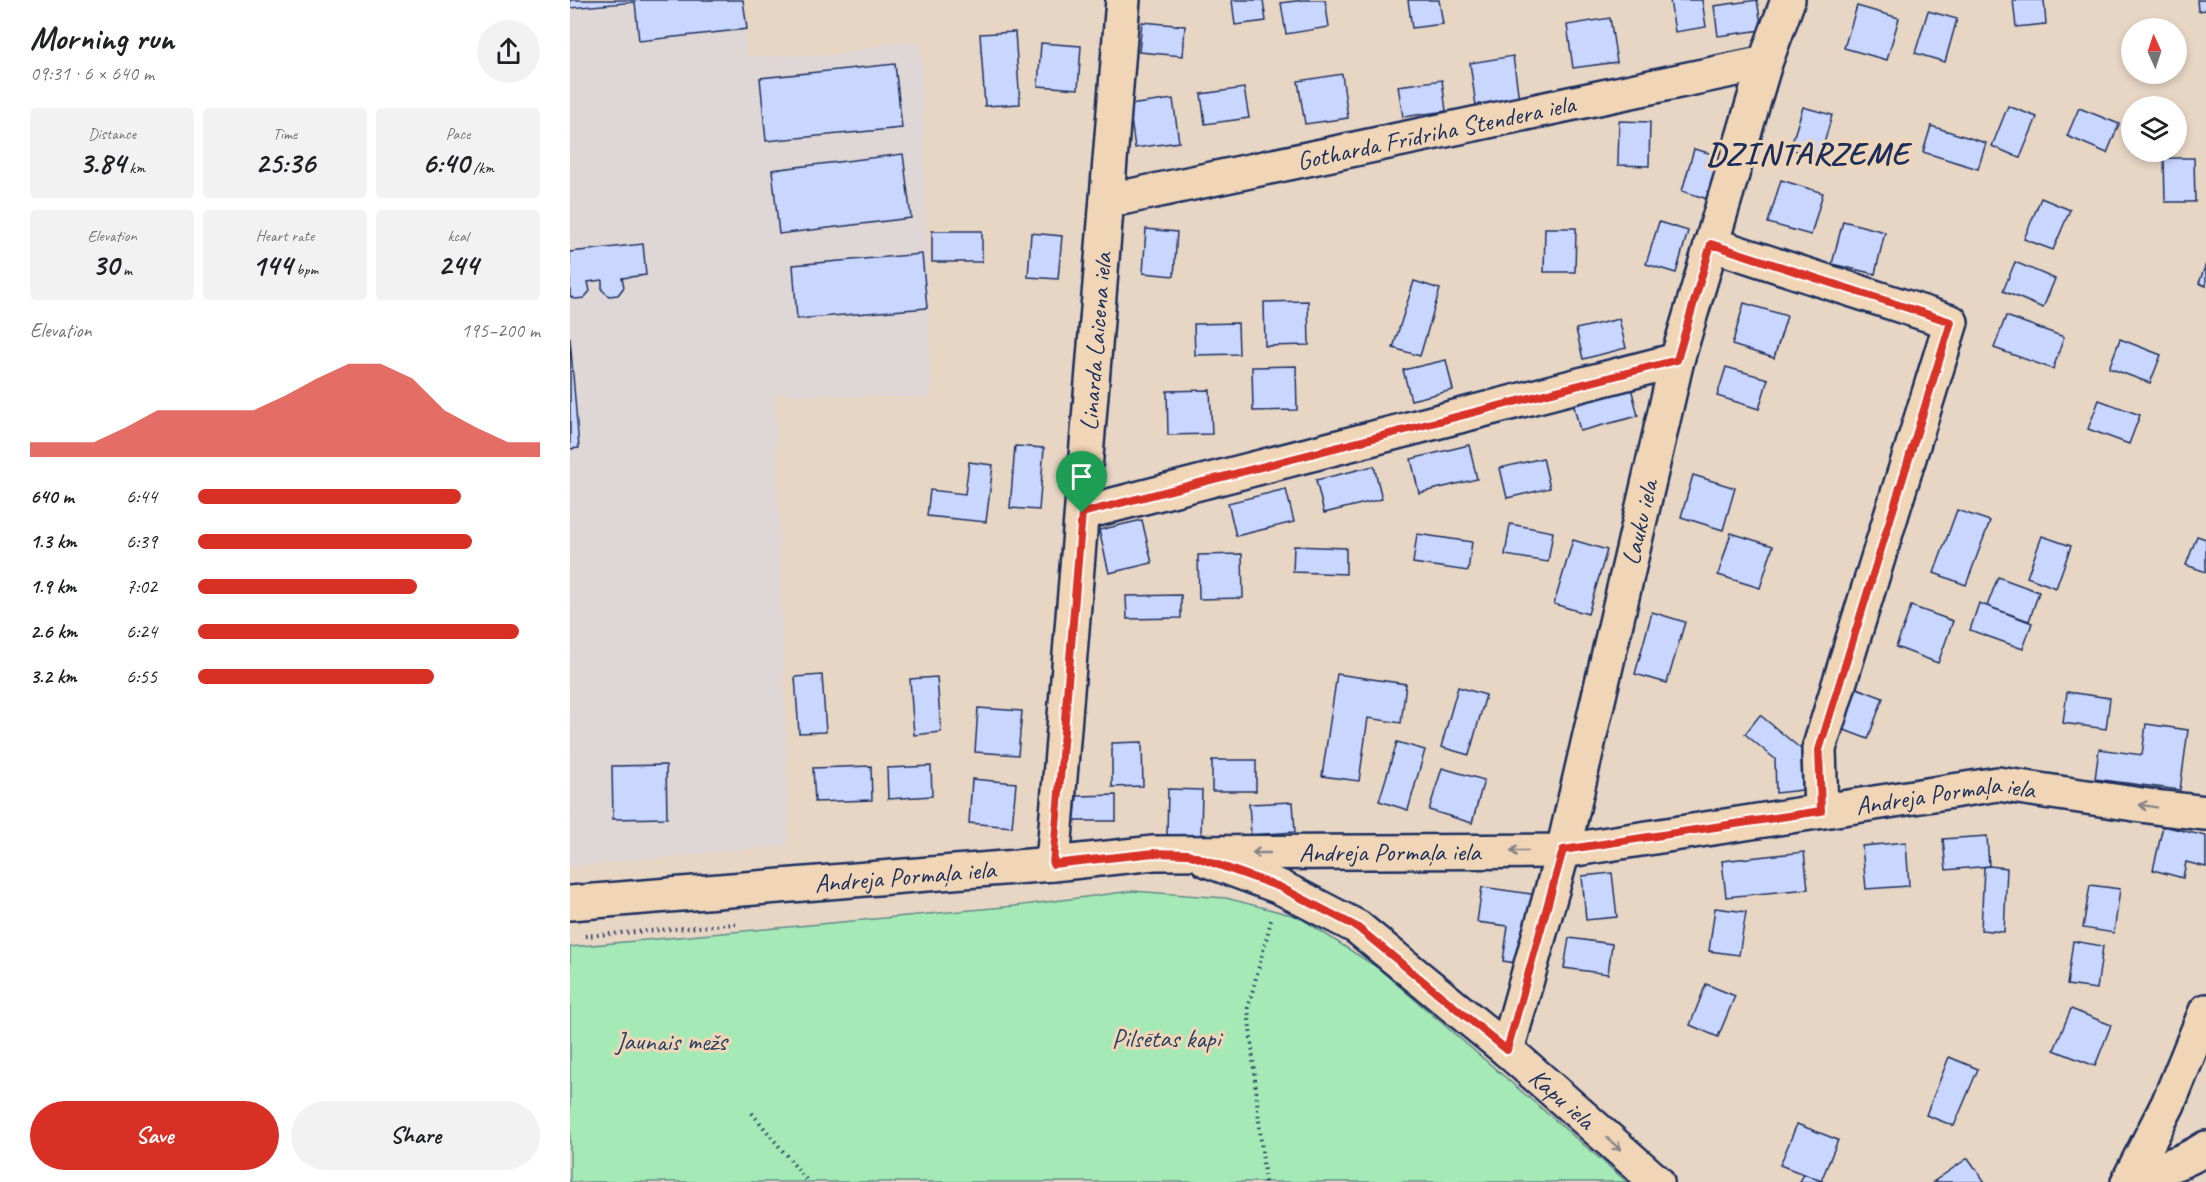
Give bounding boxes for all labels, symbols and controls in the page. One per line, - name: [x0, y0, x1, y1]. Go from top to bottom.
- text: Morning run: [30, 17, 174, 59]
- north arrow: [2121, 18, 2187, 84]
- map controls: [2121, 18, 2187, 162]
- button: share: [477, 20, 540, 83]
- text: 09:31 · 6 × 640 m: [30, 61, 154, 86]
- street label: Gotharda Frīdriha Stendera iela: [1294, 87, 1579, 178]
- button: layers: [2121, 96, 2187, 162]
- text: Distance: [88, 124, 136, 144]
- text: Time: [273, 124, 297, 144]
- text: Pace: [446, 124, 470, 144]
- district label: DZINTARZEME: [1706, 133, 1913, 174]
- text: 3.84: [79, 144, 125, 182]
- text: 25:36: [255, 144, 315, 182]
- text: 6:40: [422, 144, 469, 182]
- text: km: [125, 158, 145, 178]
- text: /km: [469, 158, 494, 178]
- text: Elevation: [87, 226, 137, 246]
- text: Heart rate: [256, 226, 314, 246]
- text: kcal: [447, 226, 469, 246]
- text: 30: [92, 246, 119, 284]
- text: 144: [252, 246, 292, 284]
- text: 244: [438, 246, 478, 284]
- street label: Linarda Laicena iela: [1072, 250, 1120, 432]
- text: m: [119, 260, 132, 280]
- text: bpm: [292, 260, 318, 280]
- text: Elevation: [30, 318, 92, 343]
- text: 195–200 m: [461, 318, 540, 343]
- pin: [1056, 451, 1107, 513]
- icon: arrive: [1065, 460, 1098, 493]
- street label: Lauku iela: [1614, 475, 1666, 568]
- text: 640 m: [30, 484, 74, 509]
- text: 6:44: [126, 484, 157, 509]
- text: 1.3 km: [30, 529, 77, 554]
- text: 6:39: [126, 529, 157, 554]
- text: 1.9 km: [30, 574, 76, 599]
- text: 7:02: [126, 574, 157, 599]
- text: 2.6 km: [30, 619, 77, 644]
- text: 6:24: [126, 619, 157, 644]
- text: 3.2 km: [30, 664, 77, 689]
- text: 6:55: [126, 664, 157, 689]
- street label: Andreja Pormaļa iela: [1853, 768, 2039, 823]
- one-way arrow: [2139, 801, 2158, 812]
- street label: Andreja Pormaļa iela: [1299, 835, 1482, 869]
- one-way arrow: [1509, 845, 1529, 857]
- one-way arrow: [1251, 847, 1271, 859]
- street label: Andreja Pormaļa iela: [813, 853, 998, 900]
- park label: Pilsētas kapi: [1112, 1022, 1223, 1055]
- park label: Jaunais mežs: [613, 1025, 729, 1058]
- street label: Kapu iela: [1522, 1061, 1603, 1138]
- button: Save: [30, 1101, 279, 1170]
- button: Share: [291, 1101, 540, 1170]
- one-way arrow: [1606, 1137, 1621, 1151]

